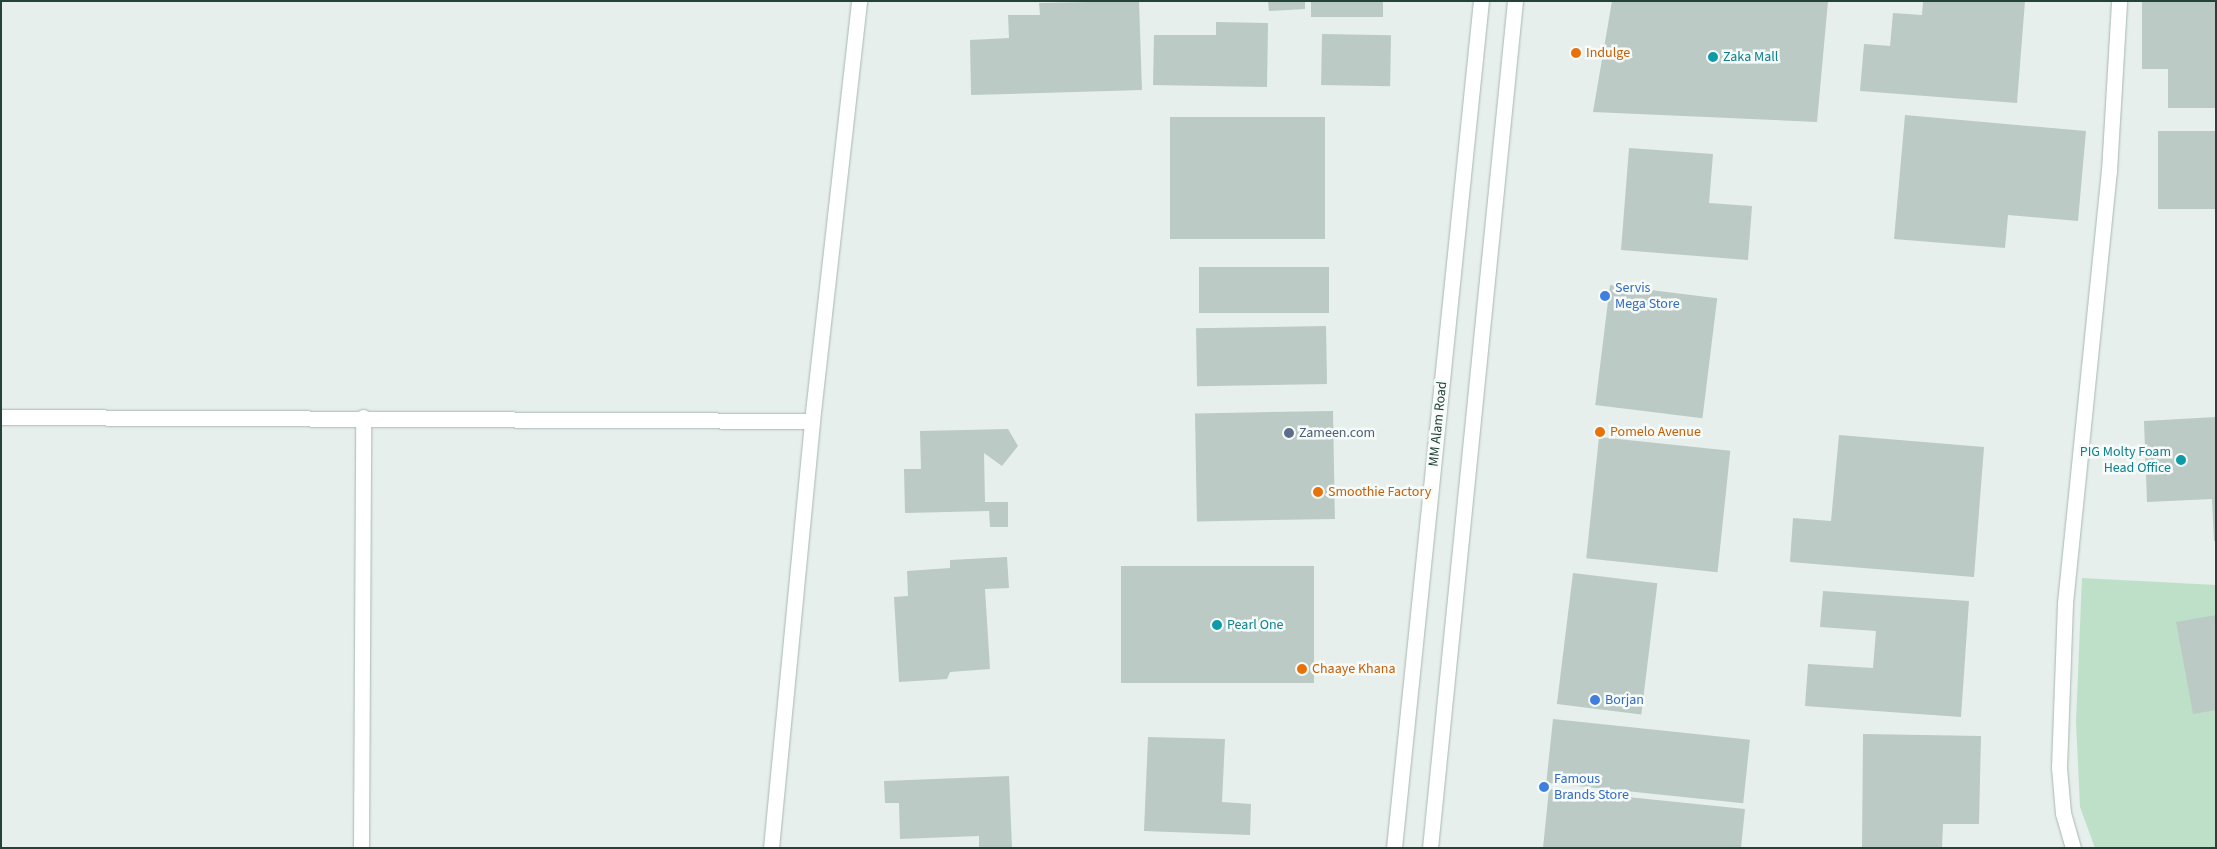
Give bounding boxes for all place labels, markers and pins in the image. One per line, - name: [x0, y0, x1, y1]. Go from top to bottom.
- place label: Indulge: [1586, 45, 1630, 61]
- marker: Indulge: [1570, 47, 1582, 59]
- place label: Zaka Mall: [1723, 49, 1778, 65]
- marker: Zaka Mall: [1707, 51, 1719, 63]
- place label: Servis Mega Store: [1615, 280, 1680, 312]
- marker: Servis Mega Store: [1599, 290, 1611, 302]
- place label: Pomelo Avenue: [1610, 424, 1701, 440]
- place label: Zameen.com: [1299, 425, 1375, 441]
- marker: Pomelo Avenue: [1594, 426, 1606, 438]
- marker: Zameen.com: [1283, 427, 1295, 439]
- place label: PIG Molty Foam Head Office: [2080, 444, 2171, 477]
- marker: PIG Molty Foam Head Office: [2175, 454, 2187, 466]
- place label: Smoothie Factory: [1328, 484, 1431, 500]
- marker: Smoothie Factory: [1312, 486, 1324, 498]
- place label: Pearl One: [1227, 617, 1284, 633]
- marker: Pearl One: [1211, 619, 1223, 631]
- place label: Chaaye Khana: [1312, 661, 1395, 677]
- marker: Chaaye Khana: [1296, 663, 1308, 675]
- place label: Borjan: [1605, 692, 1644, 708]
- marker: Borjan: [1589, 694, 1601, 706]
- place label: Famous Brands Store: [1554, 771, 1629, 804]
- marker: Famous Brands Store: [1538, 781, 1550, 793]

